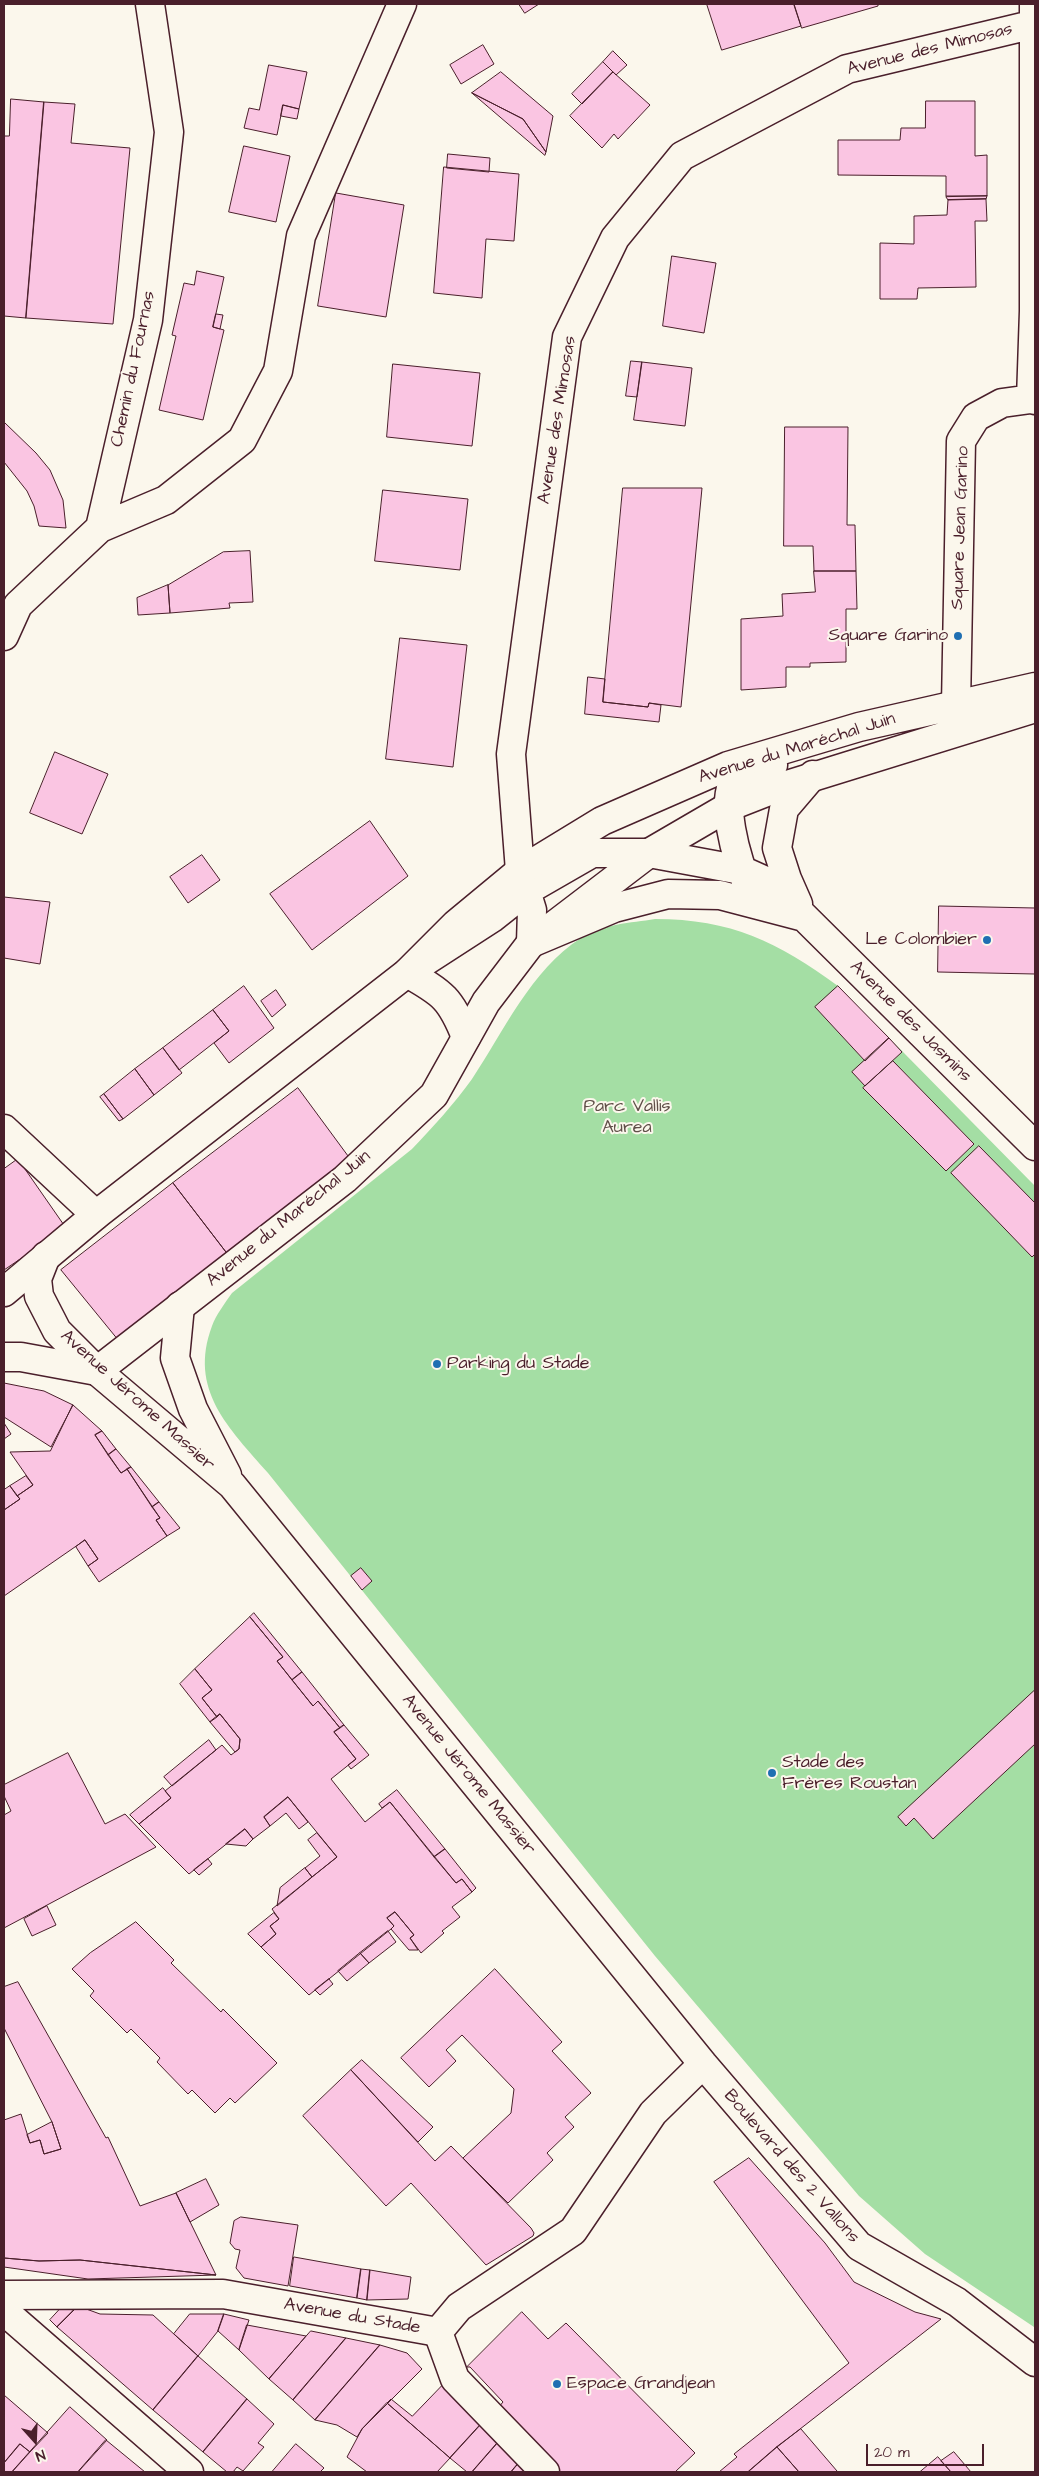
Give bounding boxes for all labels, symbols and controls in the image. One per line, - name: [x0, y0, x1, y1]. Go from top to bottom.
- street label: Avenue des Mimosas: [845, 19, 1015, 81]
- street label: Chemin du Fournas: [107, 289, 161, 449]
- street label: Avenue des Mimosas: [534, 334, 582, 506]
- street label: Square Jean Garino: [947, 446, 975, 610]
- place label: Square Garino: [829, 625, 948, 647]
- marker: Square Garino: [952, 630, 964, 642]
- street label: Avenue du Maréchal Juin: [696, 709, 898, 789]
- place label: Le Colombier: [865, 929, 977, 951]
- marker: Le Colombier: [981, 934, 993, 946]
- street label: Avenue des Jasmins: [845, 957, 975, 1087]
- park label: Parc Vallis Aurea: [583, 1096, 671, 1138]
- street label: Avenue du Maréchal Juin: [203, 1146, 375, 1292]
- street label: Avenue Jérome Massier: [55, 1326, 219, 1476]
- place label: Parking du Stade: [447, 1353, 589, 1375]
- marker: Parking du Stade: [431, 1358, 443, 1370]
- street label: Avenue Jérome Massier: [397, 1690, 539, 1860]
- place label: Stade des Frères Roustan: [782, 1752, 917, 1795]
- marker: Stade des Frères Roustan: [766, 1767, 778, 1779]
- street label: Boulevard des 2 Vallons: [718, 2086, 864, 2248]
- street label: Avenue du Stade: [282, 2294, 422, 2340]
- place label: Espace Grandjean: [567, 2373, 715, 2395]
- marker: Espace Grandjean: [551, 2378, 563, 2390]
- north arrow: [10, 2416, 60, 2466]
- scale bar: [869, 2434, 986, 2466]
- text: 20 m: [874, 2442, 910, 2463]
- text: N: [33, 2444, 48, 2466]

